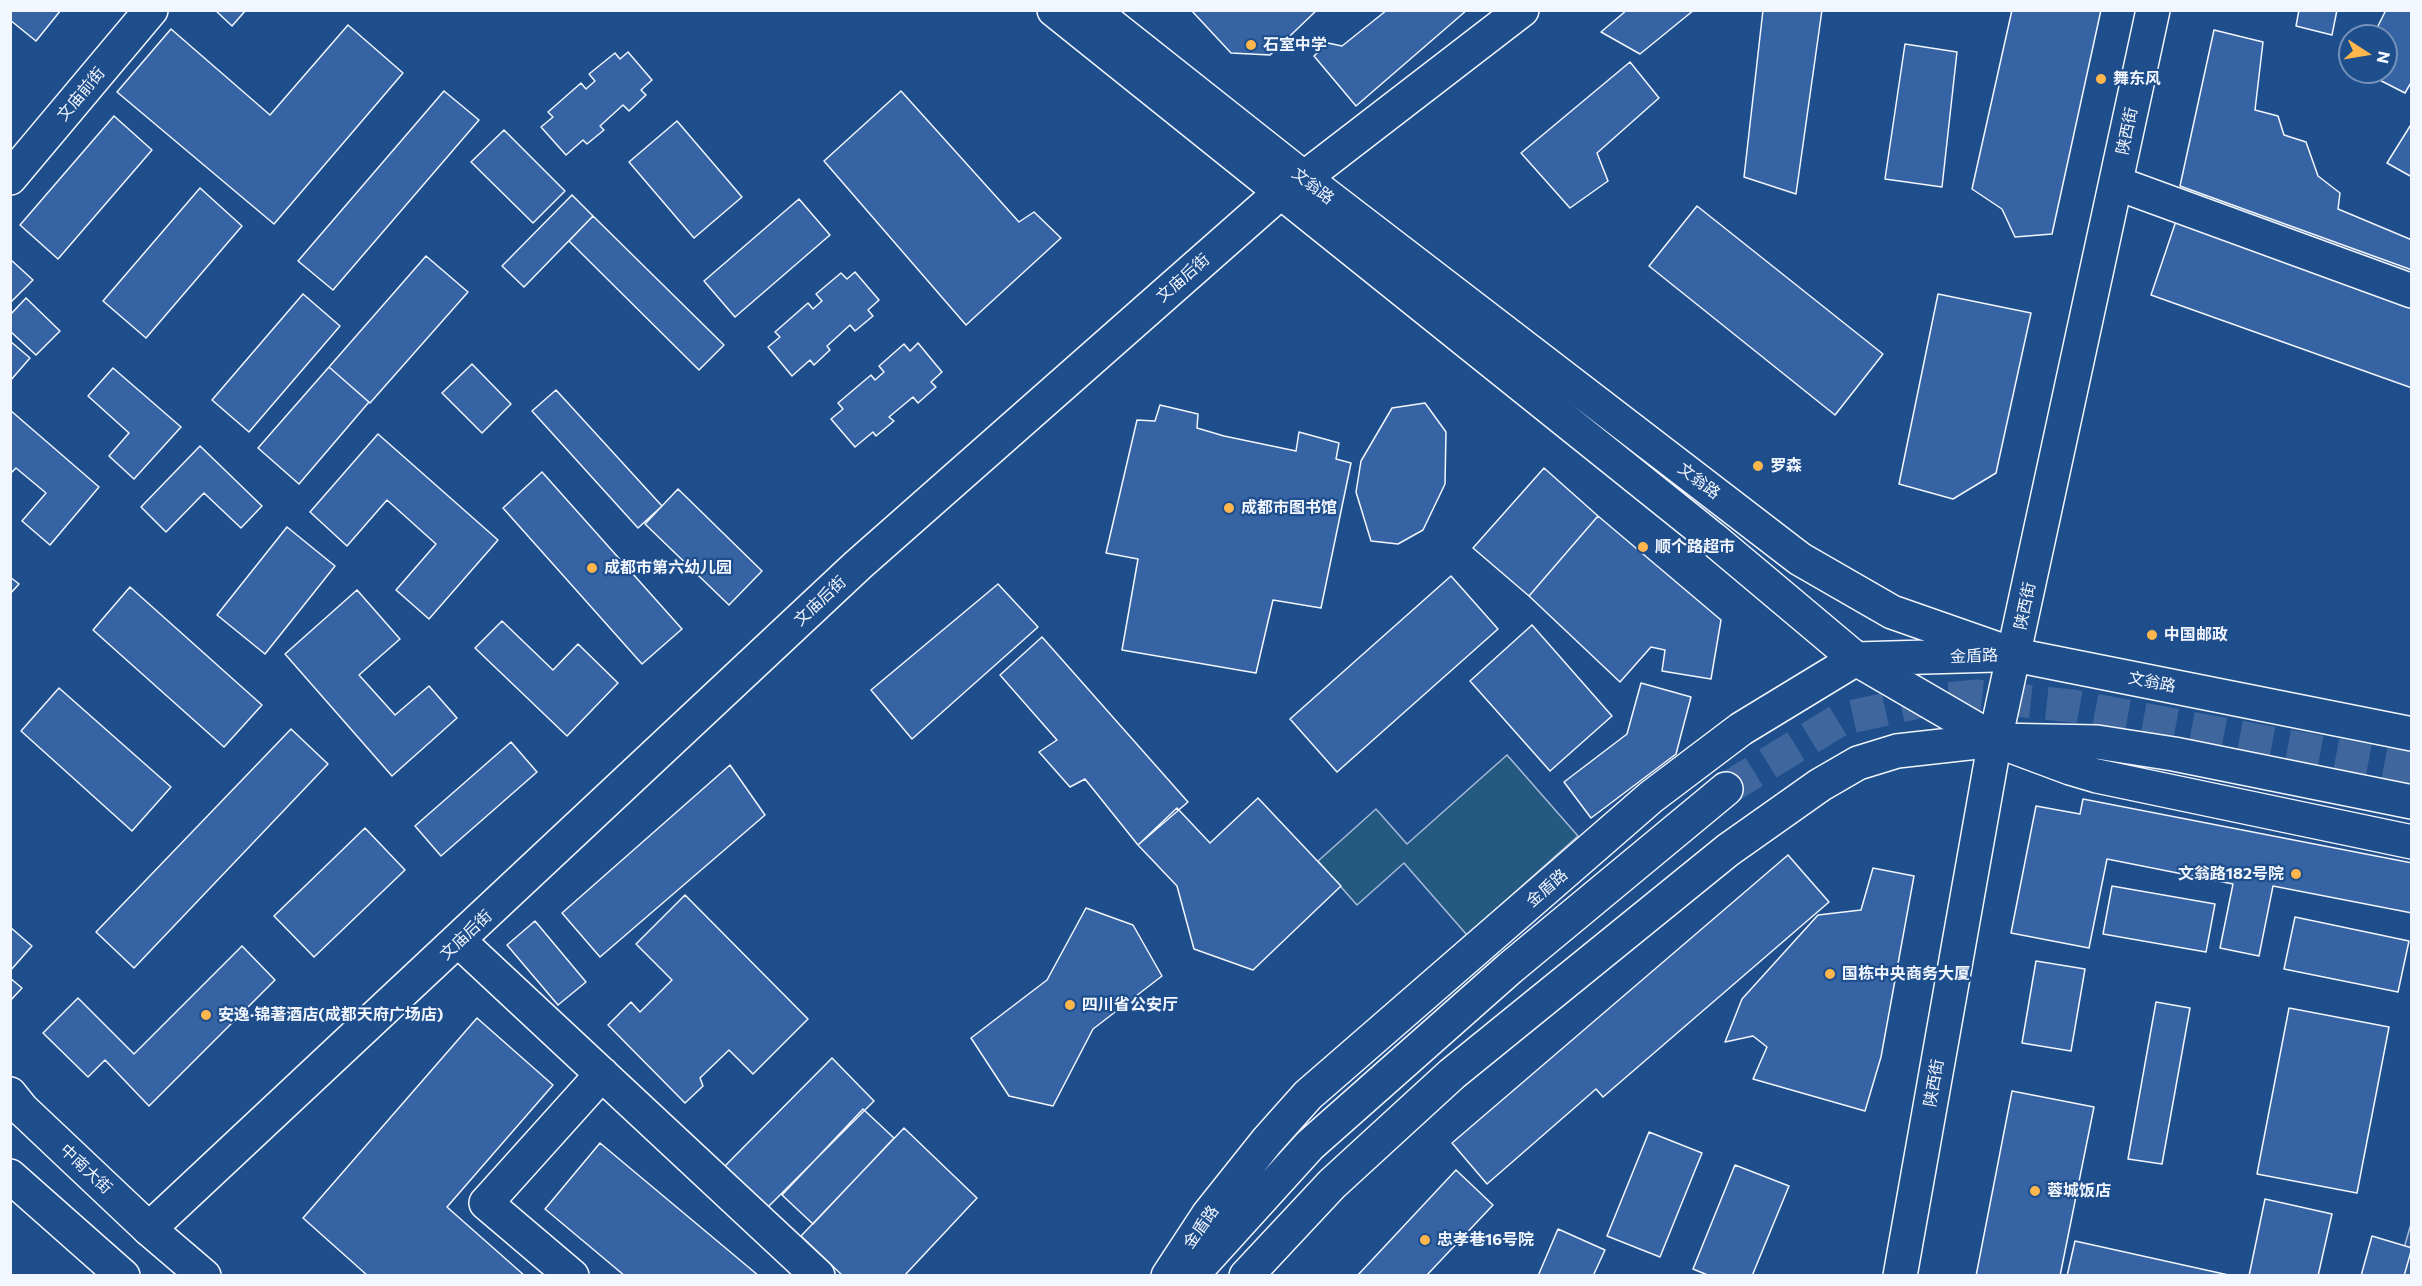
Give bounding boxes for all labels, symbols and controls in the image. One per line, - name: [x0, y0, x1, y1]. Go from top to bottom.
- north arrow: [2338, 24, 2398, 84]
- place label: 石室中学: [1263, 35, 1327, 55]
- marker: 石室中学: [1244, 38, 1258, 52]
- text: N: [2374, 50, 2395, 65]
- street label: 文庙前街: [53, 63, 109, 125]
- place label: 舞东风: [2113, 69, 2161, 89]
- marker: 舞东风: [2094, 72, 2108, 86]
- street label: 陕西街: [2113, 106, 2141, 156]
- street label: 文翁路: [1288, 164, 1338, 208]
- street label: 文庙后街: [1153, 250, 1213, 306]
- place label: 罗森: [1770, 456, 1802, 476]
- street label: 文翁路: [1674, 459, 1724, 503]
- marker: 罗森: [1751, 459, 1765, 473]
- place label: 成都市图书馆: [1241, 498, 1337, 518]
- marker: 成都市图书馆: [1222, 501, 1236, 515]
- place label: 顺个路超市: [1655, 537, 1735, 557]
- marker: 顺个路超市: [1636, 540, 1650, 554]
- place label: 成都市第六幼儿园: [604, 558, 732, 578]
- marker: 成都市第六幼儿园: [585, 561, 599, 575]
- street label: 文庙后街: [790, 572, 850, 630]
- street label: 陕西街: [2011, 581, 2039, 631]
- place label: 中国邮政: [2164, 625, 2228, 645]
- marker: 中国邮政: [2145, 628, 2159, 642]
- street label: 金盾路: [1950, 646, 1998, 666]
- street label: 文翁路: [2127, 668, 2177, 696]
- place label: 文翁路182号院: [2178, 864, 2284, 884]
- street label: 金盾路: [1523, 865, 1571, 911]
- marker: 文翁路182号院: [2289, 867, 2303, 881]
- street label: 文庙后街: [436, 906, 496, 964]
- place label: 国栋中央商务大厦: [1842, 964, 1970, 984]
- marker: 国栋中央商务大厦: [1823, 967, 1837, 981]
- place label: 四川省公安厅: [1082, 995, 1178, 1015]
- marker: 四川省公安厅: [1063, 998, 1077, 1012]
- place label: 安逸·锦著酒店(成都天府广场店): [218, 1005, 443, 1025]
- marker: 安逸·锦著酒店(成都天府广场店): [199, 1008, 213, 1022]
- street label: 陕西街: [1920, 1058, 1948, 1108]
- street label: 中南大街: [56, 1140, 116, 1198]
- place label: 蓉城饭店: [2047, 1181, 2111, 1201]
- marker: 蓉城饭店: [2028, 1184, 2042, 1198]
- street label: 金盾路: [1179, 1202, 1223, 1252]
- place label: 忠孝巷16号院: [1437, 1230, 1534, 1250]
- marker: 忠孝巷16号院: [1418, 1233, 1432, 1247]

